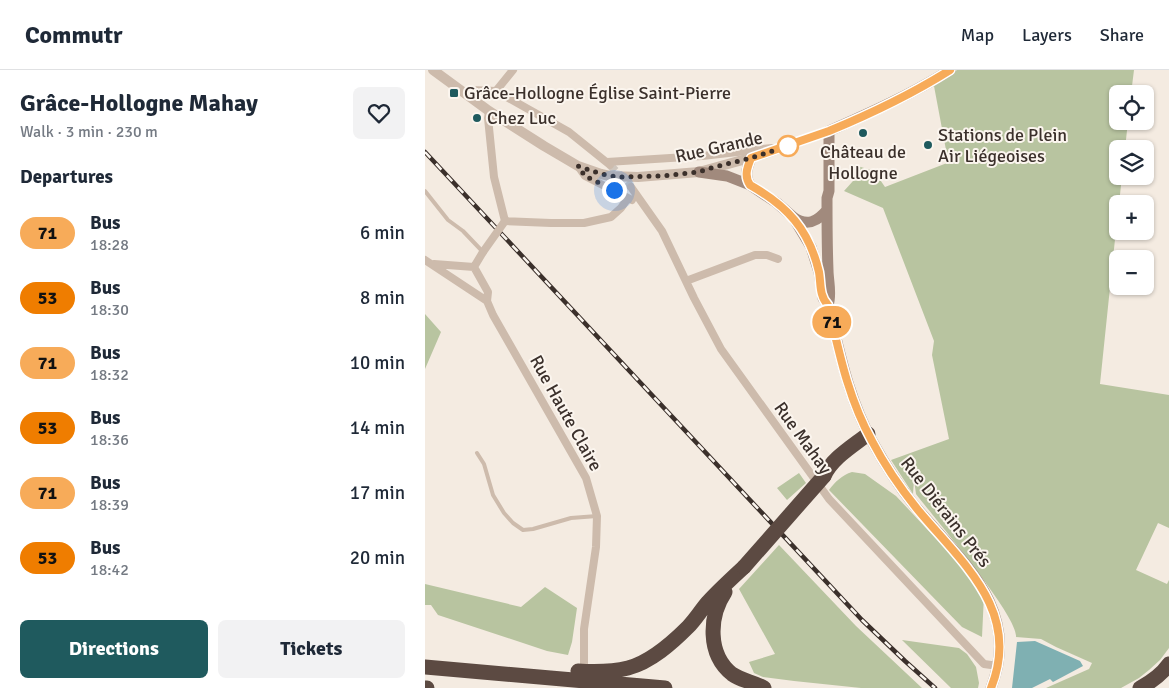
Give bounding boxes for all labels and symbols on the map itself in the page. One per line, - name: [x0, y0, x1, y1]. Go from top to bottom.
- place label: Grâce-Hollogne Église Saint-Pierre: [464, 82, 731, 104]
- marker: Grâce-Hollogne Église Saint-Pierre: [448, 87, 460, 99]
- place label: Chez Luc: [487, 107, 556, 129]
- marker: Chez Luc: [471, 112, 483, 124]
- place label: Stations de Plein Air Liégeoises: [938, 124, 1067, 167]
- street label: Rue Grande: [673, 126, 765, 168]
- marker: Château de Hollogne: [857, 127, 869, 139]
- unlabelled marker: [777, 135, 799, 157]
- marker: Stations de Plein Air Liégeoises: [922, 139, 934, 151]
- place label: Château de Hollogne: [820, 141, 906, 184]
- your location: [602, 178, 627, 203]
- line badge: 71: [809, 306, 855, 338]
- street label: Rue Haute Claire: [525, 351, 607, 475]
- street label: Rue Mahay: [769, 398, 837, 479]
- street label: Rue Diérains Prés: [896, 452, 996, 572]

